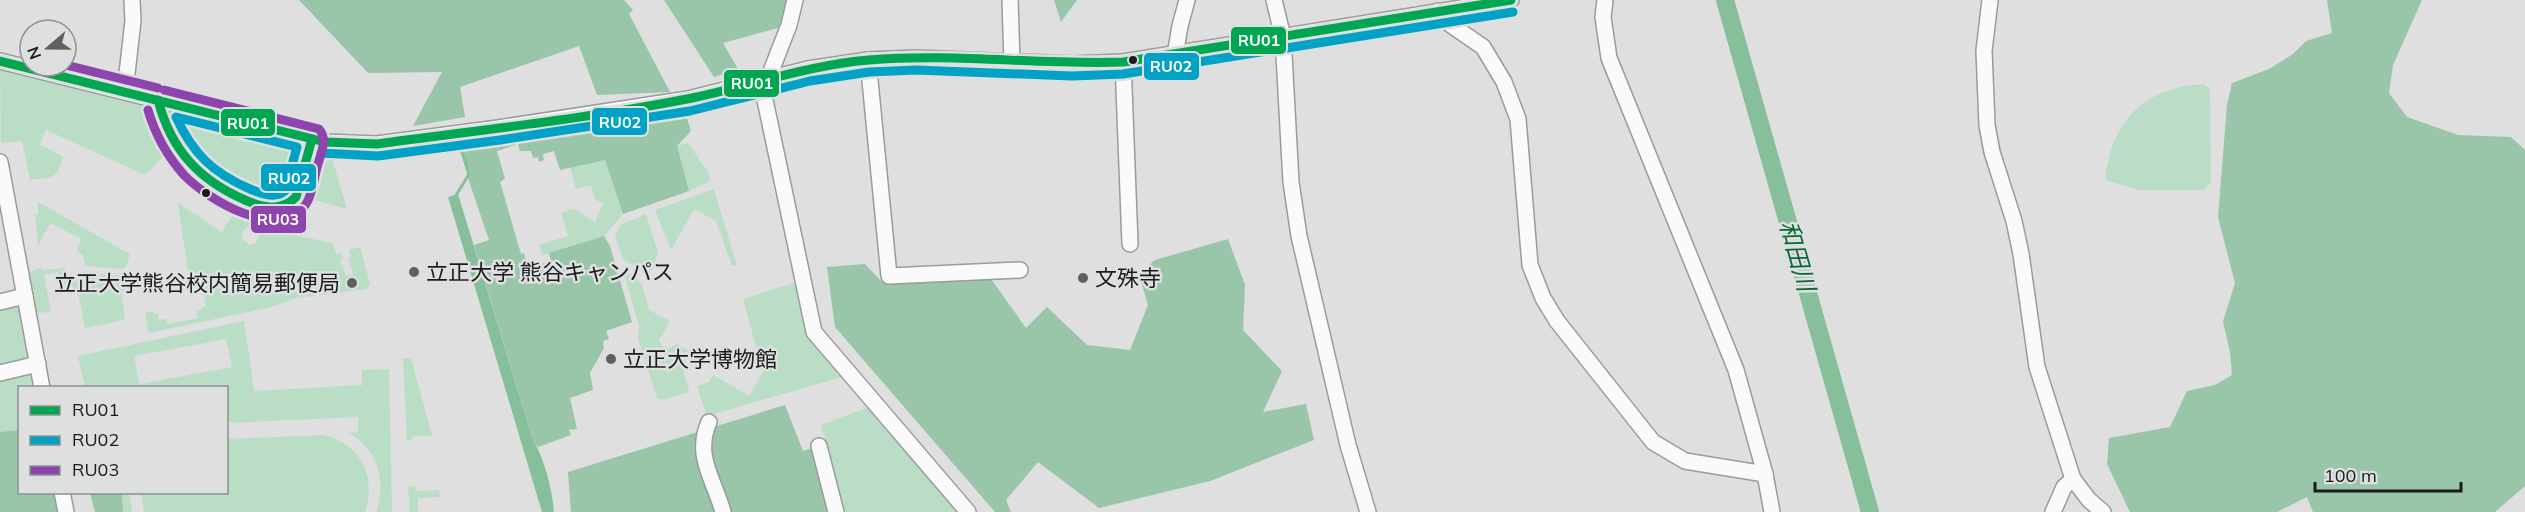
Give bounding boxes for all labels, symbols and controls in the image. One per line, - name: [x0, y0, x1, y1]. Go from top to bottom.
- north arrow: [18, 18, 78, 78]
- line badge: RU01: [1230, 26, 1287, 55]
- text: RU01: [1238, 30, 1280, 50]
- text: N: [22, 44, 45, 62]
- line badge: RU02: [1143, 52, 1200, 81]
- unlabelled marker: [1127, 54, 1139, 66]
- text: RU02: [1150, 56, 1192, 76]
- line badge: RU01: [723, 69, 780, 98]
- text: RU01: [731, 73, 773, 93]
- line badge: RU02: [591, 107, 648, 136]
- line badge: RU01: [220, 108, 276, 137]
- text: RU02: [599, 112, 641, 132]
- text: RU01: [227, 113, 269, 133]
- line badge: RU02: [260, 163, 317, 192]
- text: RU02: [268, 168, 310, 188]
- unlabelled marker: [200, 187, 212, 199]
- line badge: RU03: [250, 205, 307, 234]
- text: RU03: [257, 209, 299, 229]
- water label: 和田川: [1774, 217, 1823, 297]
- place label: 立正大学 熊谷キャンパス: [426, 258, 674, 286]
- place label: 文殊寺: [1095, 264, 1161, 292]
- marker: 立正大学 熊谷キャンパス: [407, 265, 421, 279]
- place label: 立正大学熊谷校内簡易郵便局: [54, 269, 340, 297]
- marker: 文殊寺: [1076, 271, 1090, 285]
- marker: 立正大学熊谷校内簡易郵便局: [345, 276, 359, 290]
- place label: 立正大学博物館: [623, 345, 777, 373]
- marker: 立正大学博物館: [604, 352, 618, 366]
- legend: [18, 386, 228, 494]
- text: RU01: [72, 398, 119, 421]
- text: RU02: [72, 428, 119, 451]
- scale bar: [2315, 455, 2460, 493]
- text: RU03: [72, 458, 119, 481]
- text: 100 m: [2324, 464, 2377, 487]

